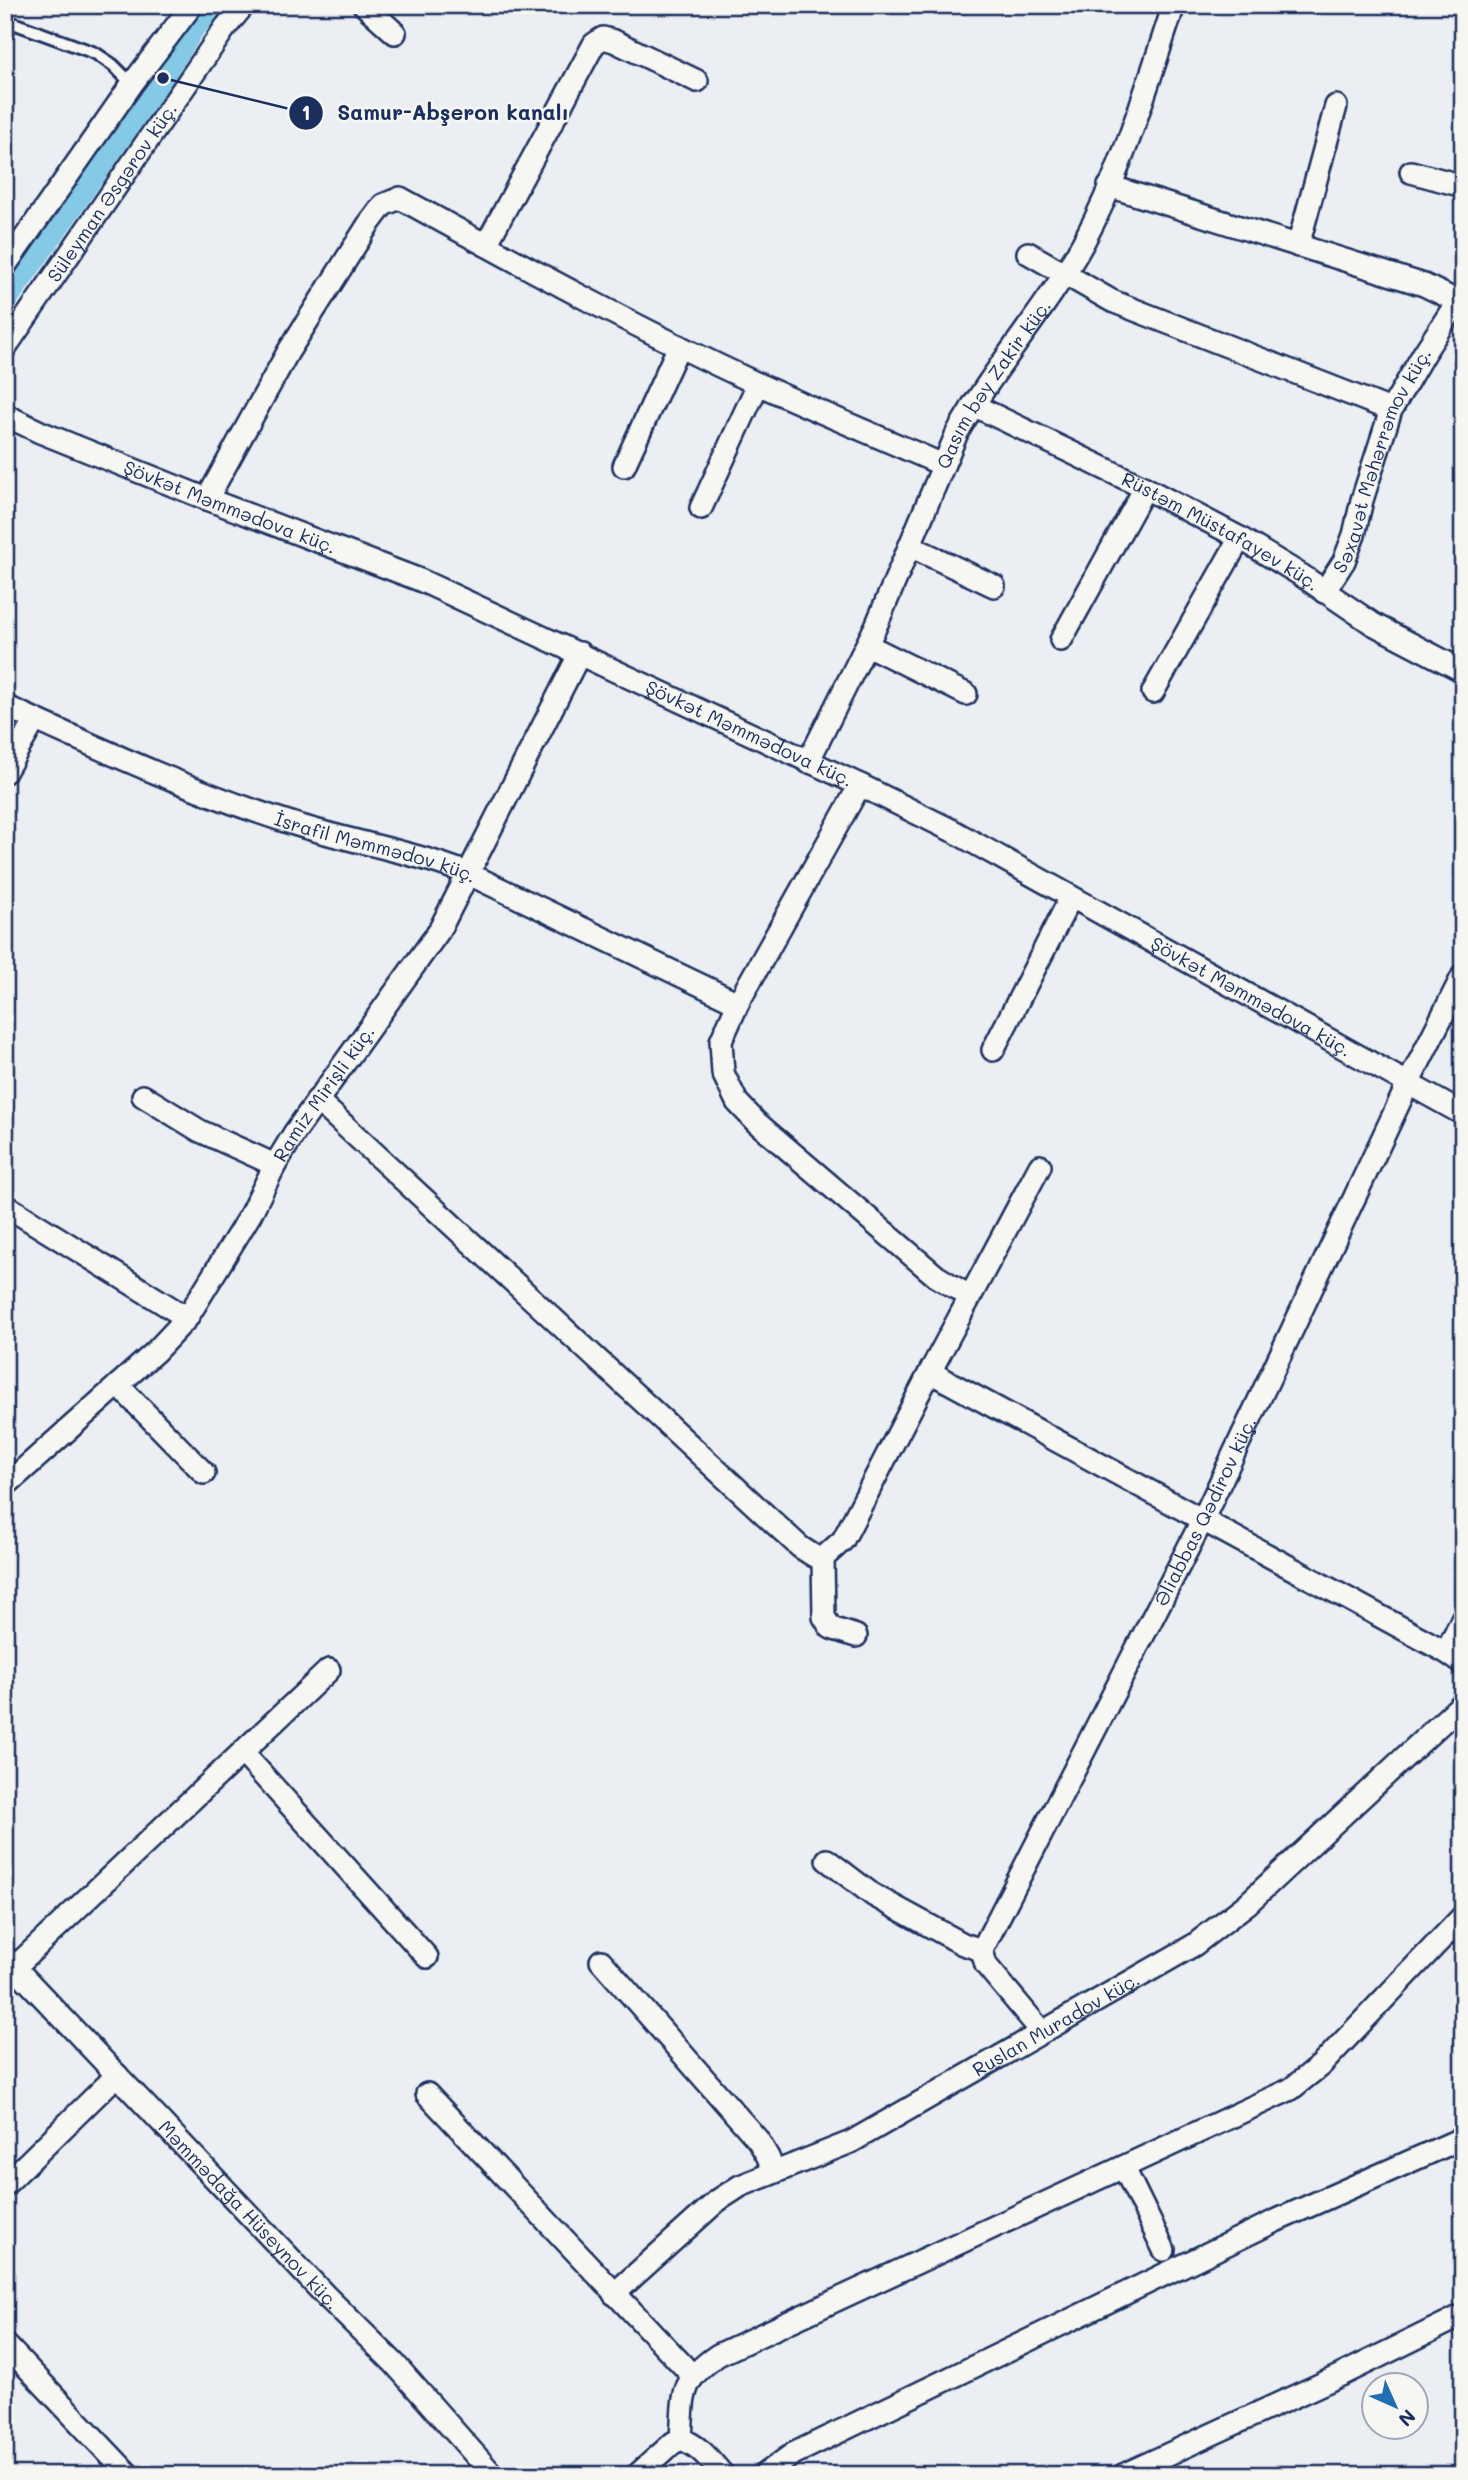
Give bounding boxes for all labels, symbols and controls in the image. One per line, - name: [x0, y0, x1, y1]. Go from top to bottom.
- callout: Samur-Abşeron kanalı: [288, 92, 583, 134]
- street label: Süleyman Əsgərov küç.: [41, 97, 182, 287]
- text: 1: [301, 98, 311, 125]
- text: Samur-Abşeron kanalı: [337, 98, 569, 126]
- street label: Qasım bəy Zakir küç.: [930, 294, 1056, 472]
- street label: Səxavət Məhərrəmov küç.: [1327, 342, 1436, 578]
- street label: Şövkət Məmmədova küç.: [120, 454, 340, 559]
- street label: Rüstəm Müstafayev küç.: [1118, 466, 1325, 596]
- street label: Şövkət Məmmədova küç.: [642, 674, 857, 792]
- street label: İsrafil Məmmədov küç.: [271, 806, 481, 888]
- street label: Şövkət Məmmədova küç.: [1147, 930, 1356, 1062]
- street label: Ramiz Mirişli küç.: [267, 1020, 380, 1166]
- street label: Əliabbas Qədirov küç.: [1148, 1412, 1261, 1610]
- street label: Ruslan Muradov küç.: [968, 1966, 1144, 2082]
- street label: Məmmədağa Hüseynov küç.: [154, 2114, 345, 2314]
- north arrow: [1360, 2372, 1430, 2442]
- text: N: [1393, 2404, 1421, 2432]

